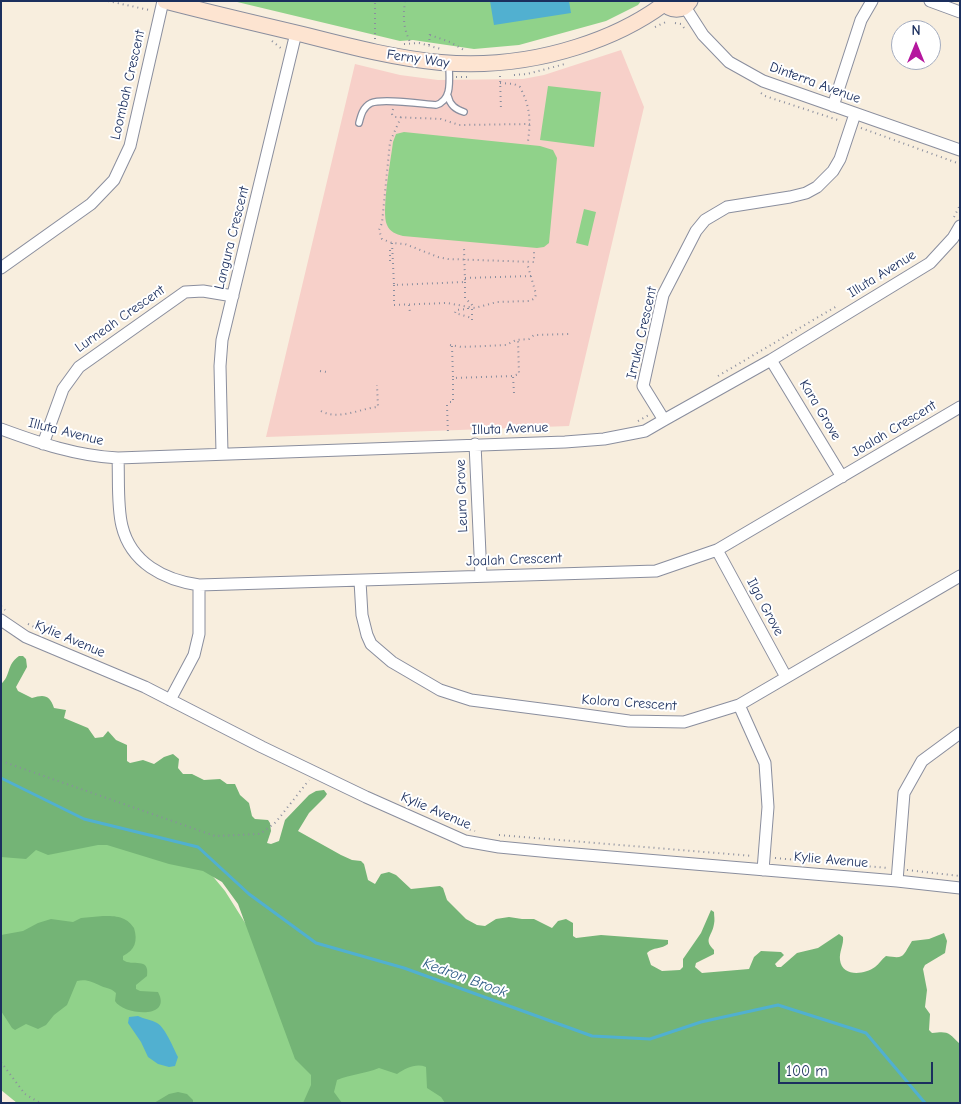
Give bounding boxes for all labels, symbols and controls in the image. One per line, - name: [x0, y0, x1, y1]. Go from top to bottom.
- north arrow: [891, 20, 941, 70]
- text: N: [911, 22, 921, 39]
- street label: Loombah Crescent: [107, 28, 149, 142]
- street label: Ferny Way: [386, 46, 450, 72]
- street label: Dinterra Avenue: [767, 59, 863, 107]
- street label: Langura Crescent: [211, 185, 253, 291]
- street label: Illuta Avenue: [845, 247, 919, 301]
- street label: Lurneah Crescent: [72, 282, 168, 356]
- street label: Irruka Crescent: [623, 285, 661, 381]
- street label: Kara Grove: [795, 377, 845, 443]
- street label: Joalah Crescent: [849, 397, 939, 461]
- street label: Illuta Avenue: [27, 415, 105, 449]
- street label: Illuta Avenue: [471, 419, 549, 439]
- street label: Leura Grove: [452, 459, 472, 533]
- street label: Joalah Crescent: [466, 550, 562, 570]
- street label: Ilga Grove: [743, 575, 787, 639]
- street label: Kylie Avenue: [32, 617, 108, 661]
- street label: Kolora Crescent: [581, 691, 677, 715]
- street label: Kylie Avenue: [398, 789, 474, 833]
- street label: Kylie Avenue: [793, 848, 869, 872]
- water label: Kedron Brook: [420, 954, 510, 1002]
- scale bar: [781, 1052, 936, 1084]
- text: 100 m: [786, 1062, 828, 1080]

